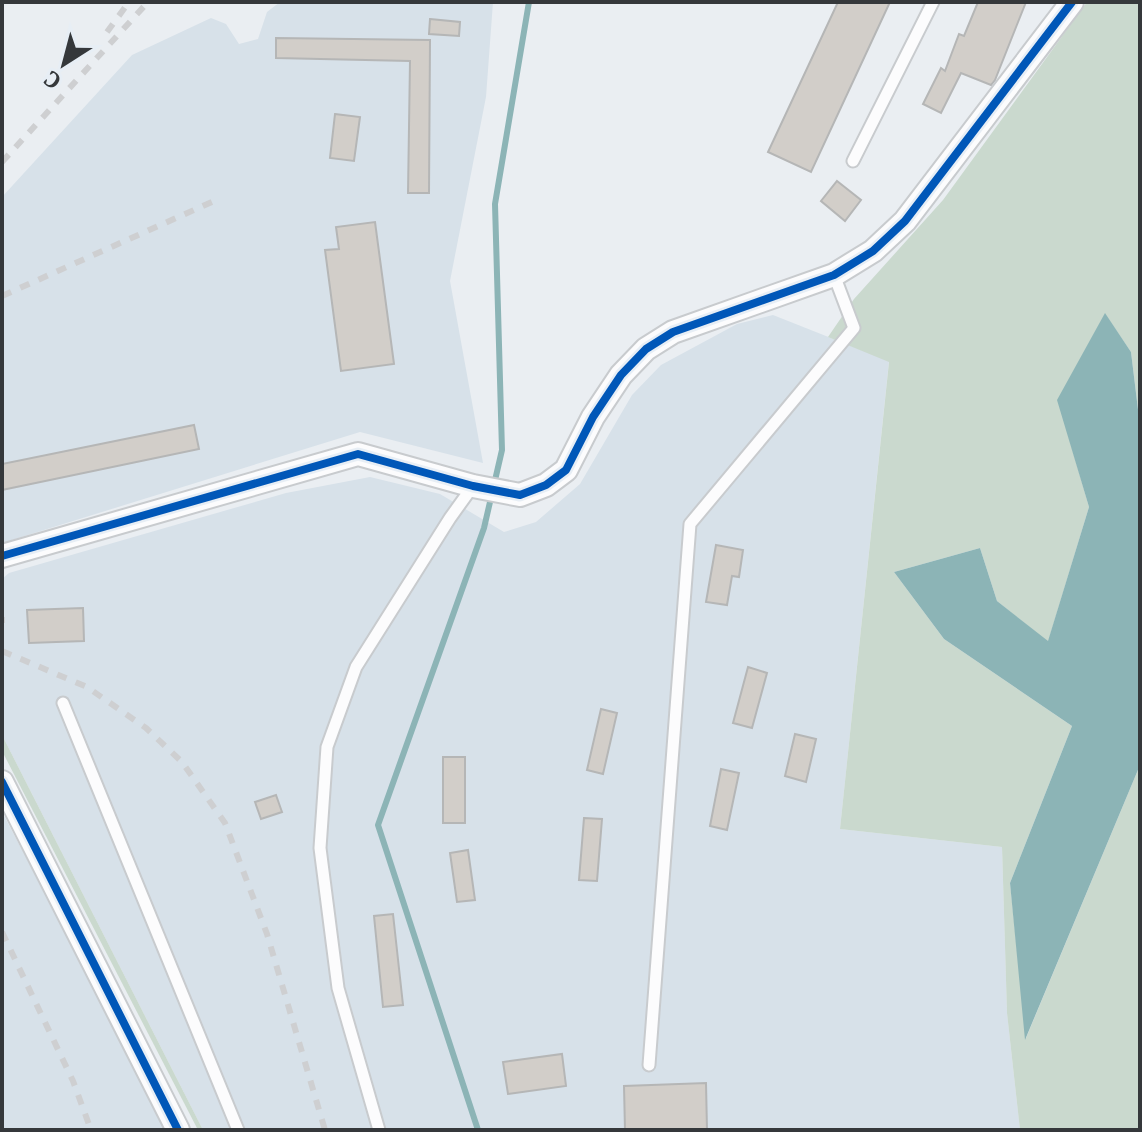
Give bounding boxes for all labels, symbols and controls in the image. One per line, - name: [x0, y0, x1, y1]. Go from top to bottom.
- north arrow: [24, 24, 104, 104]
- text: С: [38, 65, 66, 97]

